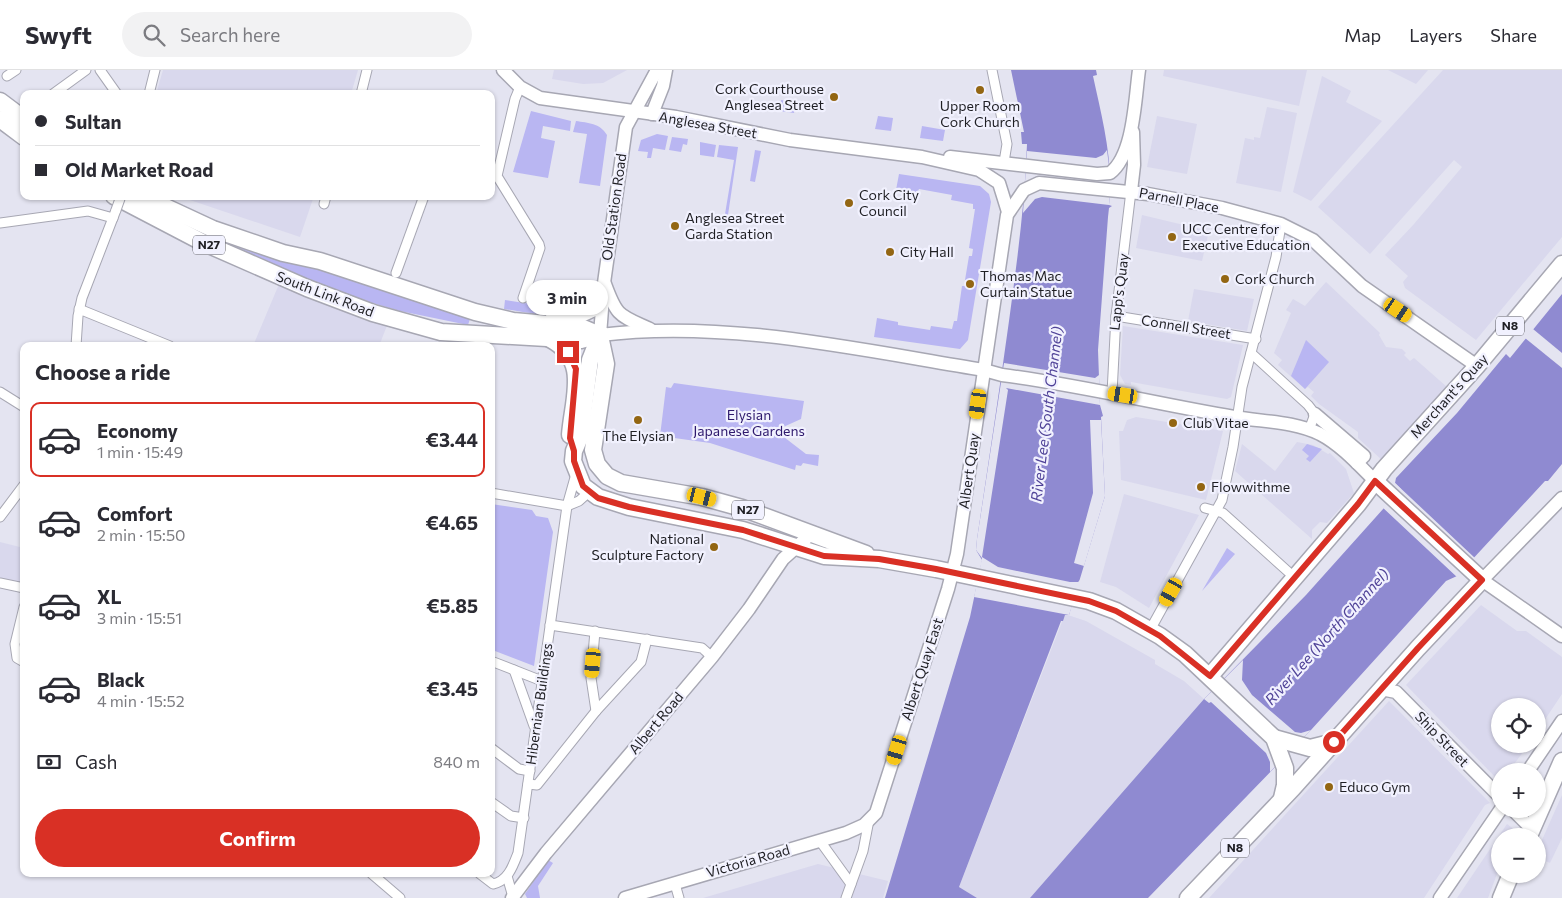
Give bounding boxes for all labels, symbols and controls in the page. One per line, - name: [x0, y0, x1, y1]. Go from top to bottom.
- search box: [122, 12, 472, 57]
- text: Swyft: [25, 20, 92, 49]
- icon: search: [140, 21, 168, 49]
- text: Search here: [180, 23, 280, 46]
- text: Map: [1344, 24, 1381, 46]
- text: Layers: [1409, 24, 1462, 46]
- text: Share: [1490, 24, 1537, 46]
- place label: Cork Courthouse Anglesea Street: [715, 80, 824, 113]
- marker: Upper Room Cork Church: [974, 84, 986, 96]
- marker: Cork Courthouse Anglesea Street: [828, 91, 840, 103]
- place label: Upper Room Cork Church: [940, 97, 1020, 130]
- street label: Anglesea Street: [658, 107, 759, 142]
- text: Sultan: [65, 110, 121, 133]
- street label: Old Station Road: [598, 152, 629, 262]
- text: Old Market Road: [65, 158, 213, 181]
- street label: Parnell Place: [1138, 183, 1220, 216]
- place label: Cork City Council: [859, 186, 919, 219]
- marker: Cork City Council: [843, 197, 855, 209]
- place label: Anglesea Street Garda Station: [685, 209, 785, 242]
- marker: Anglesea Street Garda Station: [669, 220, 681, 232]
- place label: UCC Centre for Executive Education: [1182, 220, 1310, 253]
- marker: UCC Centre for Executive Education: [1166, 231, 1178, 243]
- road number: N27: [193, 236, 225, 254]
- place label: City Hall: [900, 243, 954, 260]
- marker: City Hall: [884, 246, 896, 258]
- street label: Lapp's Quay: [1105, 252, 1132, 331]
- street label: South Link Road: [274, 267, 377, 320]
- place label: Thomas Mac Curtain Statue: [980, 267, 1072, 300]
- place label: Cork Church: [1235, 270, 1315, 287]
- marker: Cork Church: [1219, 273, 1231, 285]
- marker: Thomas Mac Curtain Statue: [964, 278, 976, 290]
- callout: 3 min: [527, 280, 609, 314]
- text: 3 min: [547, 288, 587, 307]
- car: [1381, 295, 1414, 325]
- street label: Connell Street: [1140, 311, 1232, 342]
- road number: N8: [1496, 317, 1524, 336]
- water label: River Lee (South Channel): [1026, 325, 1066, 503]
- route end: [557, 341, 579, 363]
- street label: Merchant's Quay: [1406, 350, 1491, 441]
- text: Choose a ride: [35, 358, 170, 385]
- car: [1107, 385, 1138, 405]
- car: [968, 388, 987, 420]
- park label: Elysian Japanese Gardens: [693, 406, 805, 439]
- marker: The Elysian: [632, 414, 644, 426]
- place label: Club Vitae: [1183, 414, 1249, 431]
- icon: car: [37, 417, 82, 462]
- marker: Club Vitae: [1167, 417, 1179, 429]
- text: Economy: [97, 419, 178, 442]
- place label: The Elysian: [602, 427, 674, 444]
- text: €3.44: [426, 428, 478, 451]
- street label: Albert Quay: [955, 432, 982, 510]
- text: 1 min · 15:49: [97, 442, 183, 461]
- place label: Flowwithme: [1211, 478, 1290, 495]
- marker: Flowwithme: [1195, 481, 1207, 493]
- car: [685, 486, 718, 508]
- icon: car: [37, 500, 82, 545]
- road number: N27: [732, 500, 764, 520]
- text: Comfort: [97, 502, 173, 525]
- text: €4.65: [425, 511, 478, 534]
- text: 2 min · 15:50: [97, 525, 186, 544]
- place label: National Sculpture Factory: [592, 530, 704, 563]
- marker: National Sculpture Factory: [708, 541, 720, 553]
- water label: River Lee (North Channel): [1260, 565, 1392, 708]
- car: [1157, 575, 1184, 609]
- icon: car: [37, 583, 82, 628]
- text: XL: [97, 585, 122, 608]
- text: €5.85: [426, 594, 478, 617]
- text: 3 min · 15:51: [97, 608, 182, 627]
- street label: Albert Quay East: [897, 615, 946, 722]
- street label: Hibernian Buildings: [522, 642, 555, 766]
- car: [584, 647, 601, 679]
- icon: car: [37, 666, 82, 711]
- text: Black: [97, 668, 145, 691]
- text: €3.45: [426, 677, 478, 700]
- street label: Albert Road: [625, 688, 686, 757]
- text: 4 min · 15:52: [97, 691, 185, 710]
- map controls: [1491, 698, 1546, 883]
- button: locate: [1491, 698, 1546, 753]
- street label: Ship Street: [1412, 707, 1473, 770]
- route start: [1323, 731, 1345, 753]
- car: [885, 733, 908, 767]
- icon: cash: [35, 748, 63, 776]
- text: Cash: [75, 750, 117, 773]
- text: 840 m: [433, 752, 480, 771]
- button: +: [1491, 763, 1546, 818]
- place label: Educo Gym: [1339, 778, 1411, 795]
- marker: Educo Gym: [1323, 781, 1335, 793]
- button: Confirm: [35, 809, 480, 867]
- button: −: [1491, 828, 1546, 883]
- road number: N8: [1221, 838, 1249, 858]
- street label: Victoria Road: [704, 840, 792, 881]

